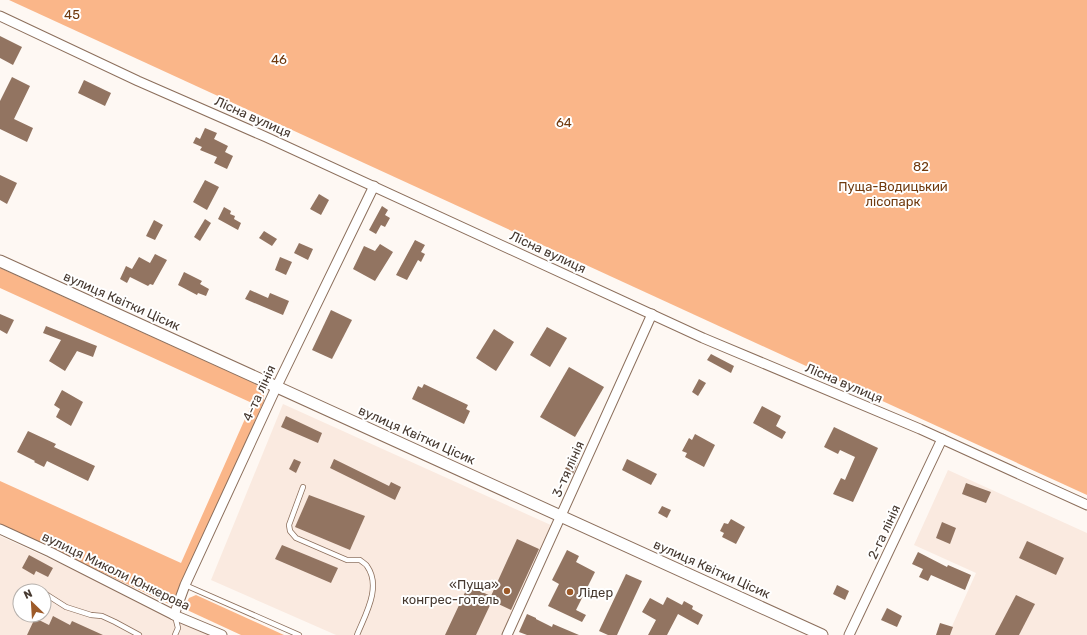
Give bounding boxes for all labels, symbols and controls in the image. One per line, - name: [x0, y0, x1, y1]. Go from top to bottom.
- park label: 45: [64, 7, 80, 22]
- park label: 46: [271, 52, 287, 67]
- street label: Лісна вулиця: [212, 93, 294, 141]
- park label: 64: [556, 115, 572, 130]
- park label: 82: [913, 159, 929, 174]
- park label: Пуща-Водицький лісопарк: [838, 179, 948, 209]
- street label: Лісна вулиця: [508, 228, 588, 276]
- street label: вулиця Квітки Цісик: [61, 269, 183, 333]
- street label: Лісна вулиця: [803, 360, 885, 406]
- street label: 4-та лінія: [239, 363, 279, 423]
- street label: вулиця Квітки Цісик: [356, 403, 478, 467]
- street label: 3-тя лінія: [549, 439, 587, 499]
- street label: 2-га лінія: [865, 502, 903, 562]
- street label: вулиця Миколи Юнкерова: [40, 529, 192, 613]
- street label: вулиця Квітки Цісик: [651, 537, 773, 601]
- place label: «Пуща» конгрес-готель: [402, 577, 499, 607]
- north arrow: [12, 583, 52, 623]
- place label: Лідер: [578, 585, 613, 600]
- marker: «Пуща» конгрес-готель: [502, 586, 512, 596]
- text: N: [22, 587, 34, 602]
- marker: Лідер: [565, 587, 575, 597]

